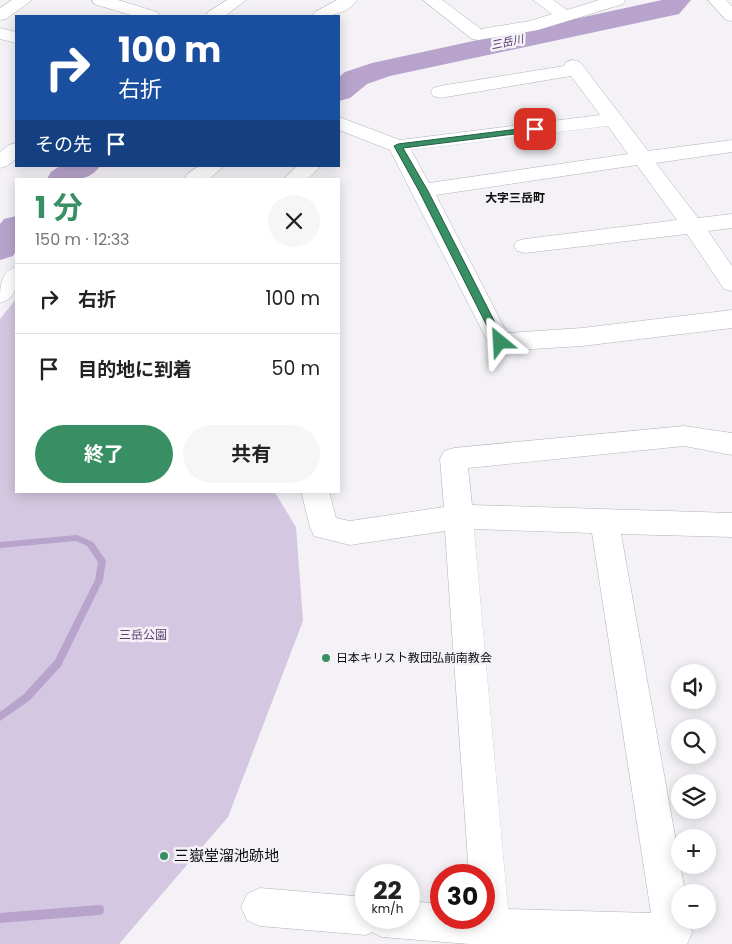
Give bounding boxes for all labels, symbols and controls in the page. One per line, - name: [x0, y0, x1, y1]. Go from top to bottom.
- text: 100 m: [118, 25, 221, 74]
- water label: 三岳川: [489, 31, 526, 53]
- icon: right: [35, 35, 100, 100]
- text: 右折: [118, 74, 162, 105]
- pin: [514, 108, 556, 150]
- icon: arrive: [521, 115, 549, 143]
- icon: arrive: [102, 130, 130, 158]
- text: その先: [35, 131, 92, 158]
- text: 1 分: [35, 186, 83, 229]
- district label: 大字三岳町: [485, 189, 545, 206]
- button: close: [268, 195, 320, 247]
- text: 150 m · 12:33: [35, 228, 129, 251]
- icon: right: [35, 285, 63, 313]
- text: 100 m: [265, 285, 320, 312]
- text: 右折: [78, 286, 116, 313]
- position arrow: [473, 315, 525, 367]
- icon: arrive: [35, 355, 63, 383]
- text: 50 m: [271, 355, 320, 382]
- text: 目的地に到着: [78, 356, 192, 383]
- button: 終了: [35, 425, 173, 483]
- button: 共有: [183, 425, 320, 483]
- park label: 三岳公園: [119, 626, 167, 643]
- place label: 日本キリスト教団弘前南教会: [336, 649, 492, 666]
- marker: 日本キリスト教団弘前南教会: [320, 652, 332, 664]
- map controls: [671, 664, 716, 929]
- button: sound: [671, 664, 716, 709]
- button: search: [671, 719, 716, 764]
- button: layers: [671, 774, 716, 819]
- button: +: [671, 829, 716, 874]
- place label: 三嶽堂溜池跡地: [174, 845, 279, 866]
- marker: 三嶽堂溜池跡地: [158, 850, 170, 862]
- speed limit sign: 30: [430, 864, 495, 929]
- text: 22: [373, 873, 402, 908]
- button: −: [671, 884, 716, 929]
- text: km/h: [372, 900, 403, 917]

